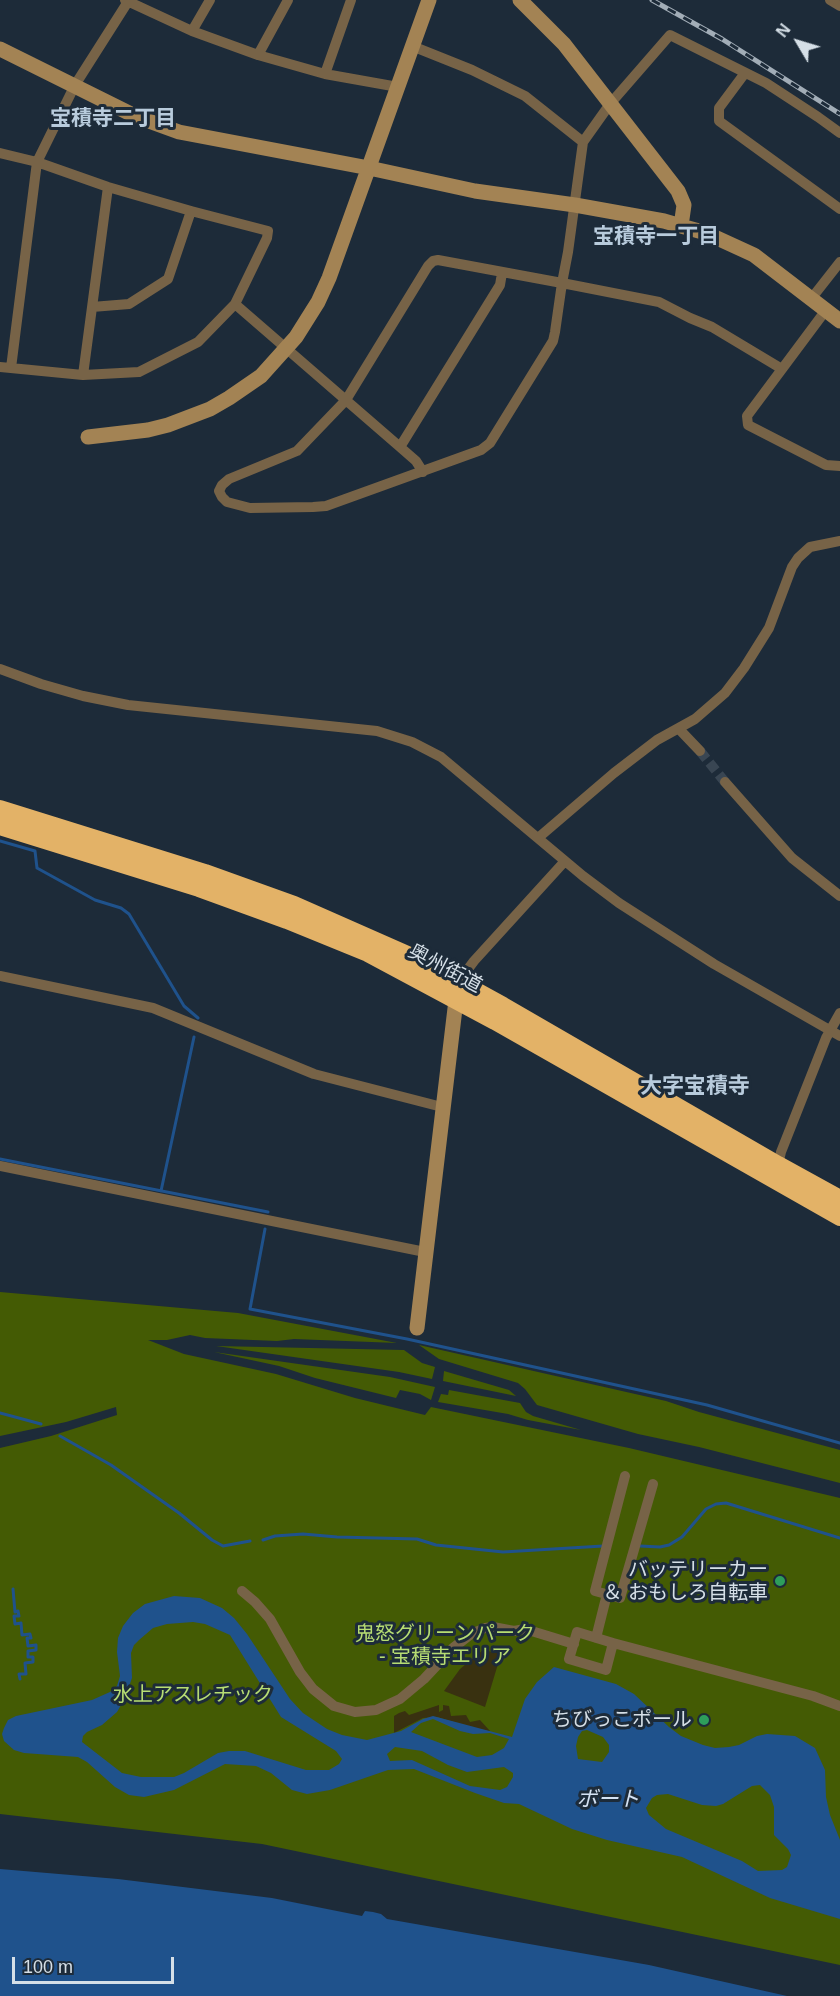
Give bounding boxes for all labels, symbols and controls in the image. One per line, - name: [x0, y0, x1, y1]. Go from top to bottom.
- north arrow: [768, 12, 828, 72]
- text: N: [773, 21, 794, 40]
- district label: 宝積寺二丁目: [50, 106, 176, 132]
- district label: 宝積寺一丁目: [593, 224, 719, 250]
- street label: 奥州街道: [404, 940, 486, 998]
- district label: 大字宝積寺: [640, 1074, 750, 1100]
- place label: バッテリーカー ＆ おもしろ自転車: [602, 1558, 768, 1605]
- marker: バッテリーカー ＆ おもしろ自転車: [773, 1574, 787, 1588]
- park label: 鬼怒グリーンパーク - 宝積寺エリア: [355, 1622, 535, 1669]
- park label: 水上アスレチック: [113, 1683, 273, 1707]
- place label: ちびっこポール: [552, 1708, 692, 1732]
- marker: ちびっこポール: [697, 1713, 711, 1727]
- water label: ボート: [577, 1787, 639, 1813]
- scale bar: [15, 1945, 177, 1983]
- text: 100 m: [23, 1957, 73, 1977]

